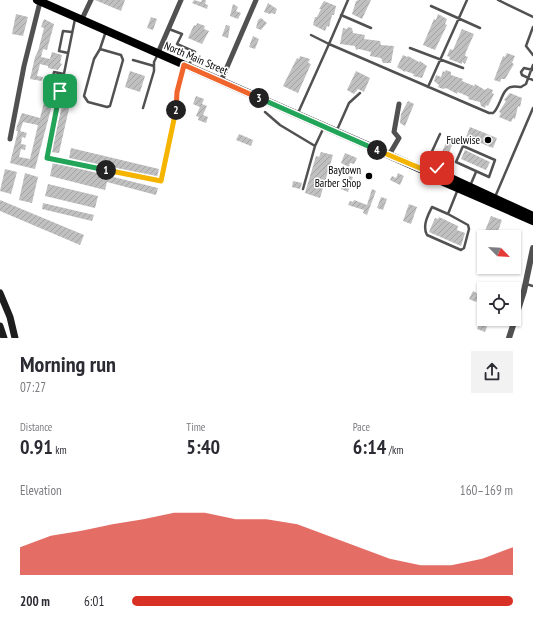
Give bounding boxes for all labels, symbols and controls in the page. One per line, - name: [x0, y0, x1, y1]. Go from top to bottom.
- street label: North Main Street: [162, 38, 230, 78]
- pin: [43, 74, 77, 108]
- icon: arrive: [49, 80, 71, 102]
- pin: 3: [249, 88, 269, 108]
- text: 3: [256, 91, 262, 105]
- pin: 2: [166, 100, 186, 120]
- text: 2: [173, 103, 179, 117]
- place label: Fuelwise: [446, 133, 480, 147]
- marker: Fuelwise: [483, 135, 493, 145]
- pin: 4: [367, 140, 387, 160]
- text: 4: [374, 143, 380, 157]
- pin: [420, 151, 454, 185]
- icon: check: [426, 157, 448, 179]
- pin: 1: [96, 160, 116, 180]
- text: 1: [103, 163, 109, 177]
- place label: Baytown Barber Shop: [315, 163, 361, 190]
- marker: Baytown Barber Shop: [364, 171, 374, 181]
- north arrow: [477, 230, 521, 274]
- map controls: [477, 230, 521, 326]
- button: locate: [477, 282, 521, 326]
- text: Morning run: [20, 350, 116, 378]
- button: share: [471, 351, 513, 393]
- text: 07:27: [20, 379, 46, 396]
- text: Distance: [20, 420, 52, 434]
- text: Time: [186, 420, 205, 434]
- text: Pace: [353, 420, 370, 434]
- text: 0.91: [20, 434, 53, 460]
- text: 5:40: [186, 434, 220, 460]
- text: 6:14: [353, 434, 386, 460]
- text: km: [53, 443, 67, 457]
- text: /km: [386, 443, 403, 457]
- text: Elevation: [20, 482, 62, 499]
- text: 160–169 m: [460, 482, 513, 499]
- text: 200 m: [20, 593, 50, 610]
- text: 6:01: [84, 593, 104, 610]

